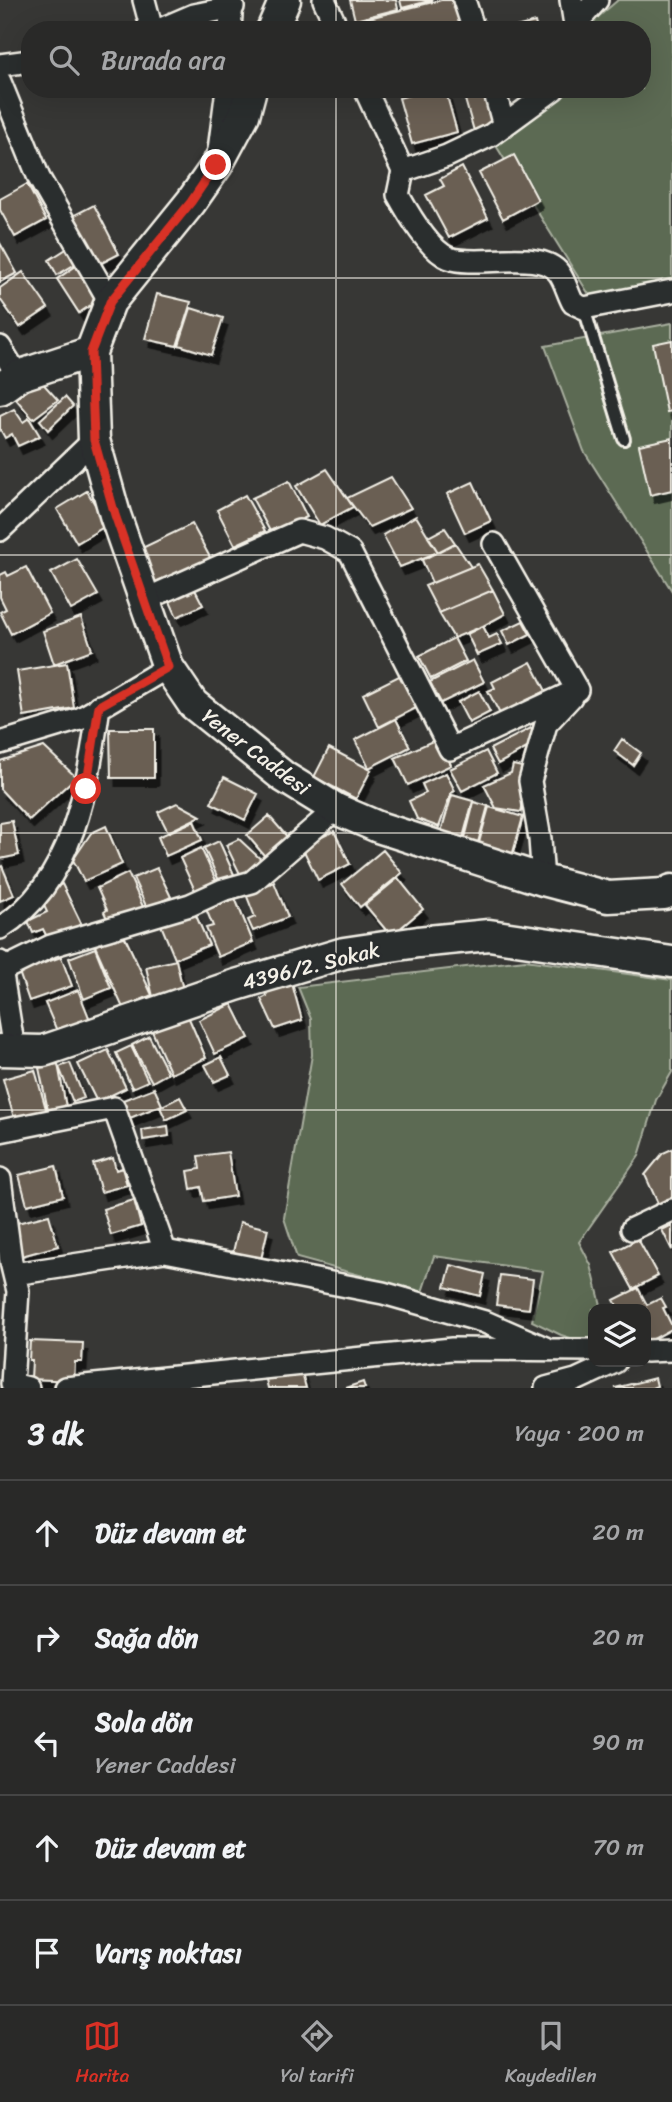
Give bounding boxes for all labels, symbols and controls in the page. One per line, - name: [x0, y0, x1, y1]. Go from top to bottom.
- search box: [21, 21, 651, 98]
- text: Burada ara: [101, 37, 225, 83]
- icon: search: [45, 41, 83, 79]
- route end: [200, 149, 231, 180]
- street label: Yener Caddesi: [193, 698, 320, 807]
- route start: [70, 773, 101, 804]
- street label: 4396/2. Sokak: [238, 931, 384, 1001]
- map controls: [588, 1304, 651, 1367]
- button: layers: [588, 1304, 651, 1367]
- text: 3 dk: [28, 1407, 84, 1461]
- text: Yaya · 200 m: [515, 1413, 644, 1454]
- text: Düz devam et: [95, 1510, 246, 1556]
- text: 20 m: [593, 1512, 644, 1553]
- icon: ahead: [28, 1514, 66, 1552]
- text: Sağa dön: [95, 1615, 198, 1661]
- text: 20 m: [593, 1617, 644, 1658]
- icon: right: [28, 1619, 66, 1657]
- text: Sola dön: [95, 1699, 193, 1745]
- text: 90 m: [592, 1722, 644, 1763]
- icon: left: [28, 1724, 66, 1762]
- text: Yener Caddesi: [95, 1745, 236, 1786]
- text: Düz devam et: [95, 1825, 246, 1871]
- text: 70 m: [593, 1827, 644, 1868]
- icon: ahead: [28, 1829, 66, 1867]
- text: Varış noktası: [95, 1930, 242, 1976]
- icon: arrive: [28, 1934, 66, 1972]
- tab: Harita: [76, 2017, 129, 2092]
- tab: Yol tarifi: [281, 2017, 354, 2092]
- tab: Kaydedilen: [505, 2017, 596, 2092]

